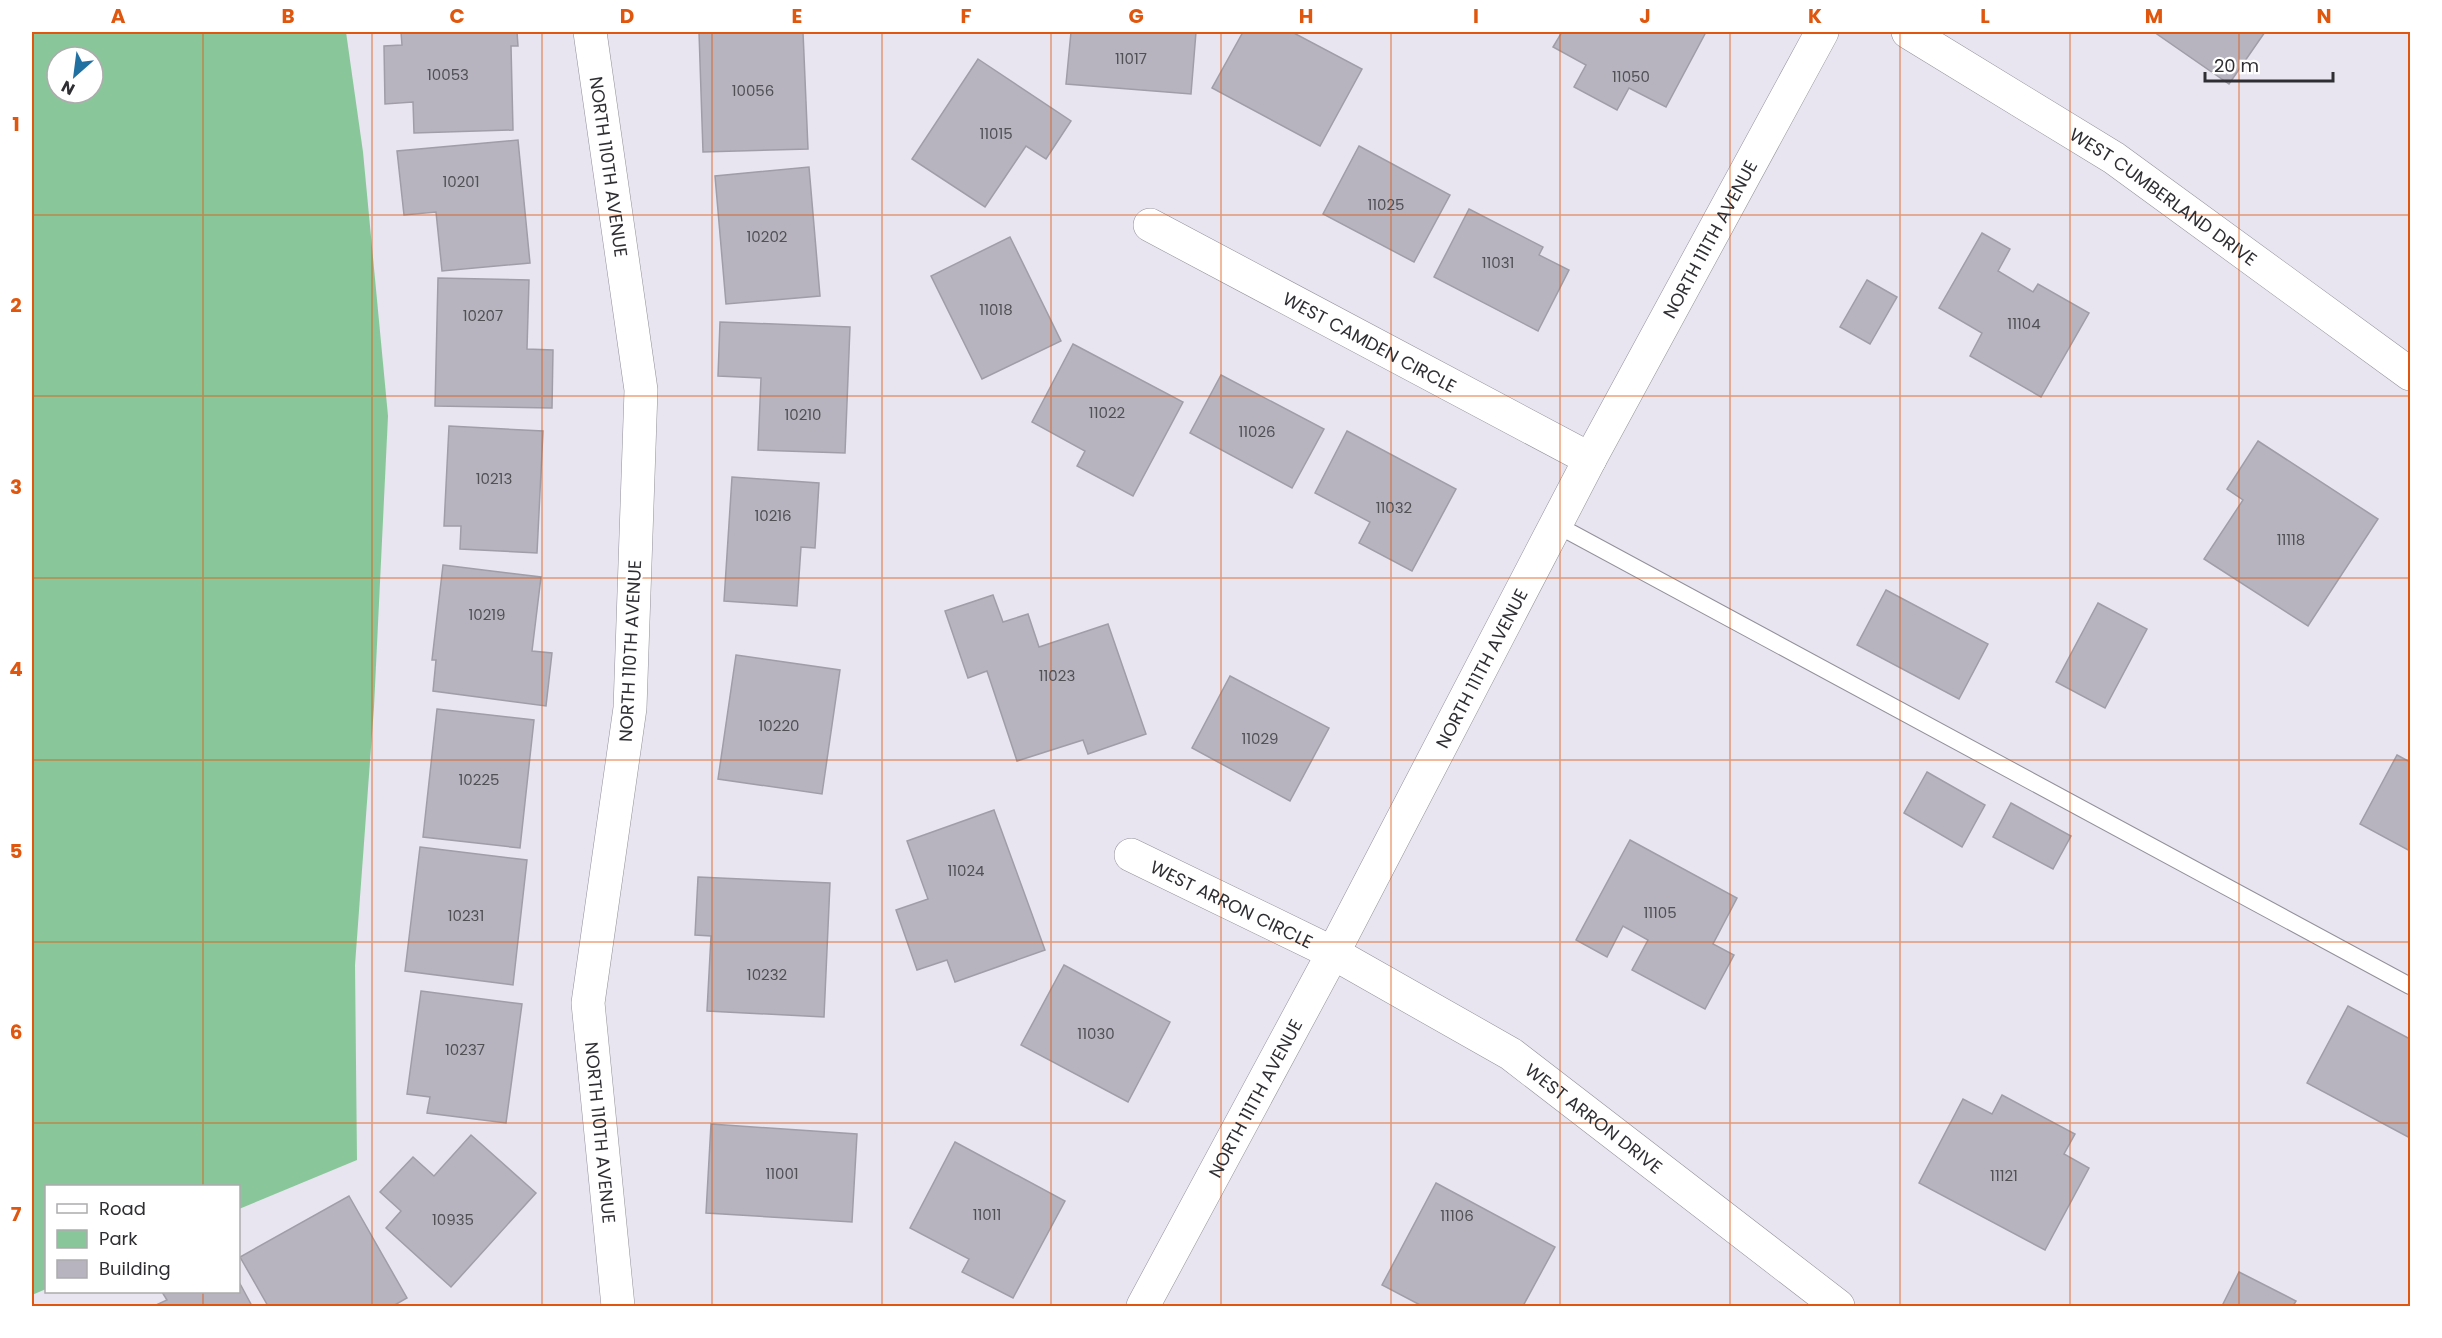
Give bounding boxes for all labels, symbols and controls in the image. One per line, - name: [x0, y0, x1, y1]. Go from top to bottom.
- text: A: [111, 2, 126, 30]
- text: B: [281, 2, 295, 30]
- text: C: [449, 2, 465, 30]
- text: D: [620, 2, 634, 30]
- text: E: [792, 2, 802, 30]
- text: F: [961, 2, 972, 30]
- text: G: [1128, 2, 1144, 30]
- text: H: [1299, 2, 1313, 30]
- text: I: [1473, 2, 1479, 30]
- text: J: [1639, 2, 1651, 30]
- text: K: [1808, 2, 1822, 30]
- text: L: [1980, 2, 1990, 30]
- text: M: [2145, 2, 2163, 30]
- text: N: [2316, 2, 2332, 30]
- north arrow: [45, 45, 105, 105]
- scale bar: [2205, 45, 2332, 83]
- house number: 11017: [1115, 48, 1147, 69]
- text: 20 m: [2214, 53, 2259, 78]
- house number: 10053: [427, 64, 469, 85]
- house number: 11050: [1612, 66, 1650, 87]
- text: N: [57, 75, 79, 101]
- street label: NORTH 110TH AVENUE: [584, 75, 634, 259]
- house number: 10056: [732, 80, 774, 101]
- text: 1: [12, 110, 20, 138]
- street label: WEST CUMBERLAND DRIVE: [2065, 121, 2263, 271]
- house number: 11015: [979, 123, 1013, 144]
- street label: NORTH 111TH AVENUE: [1656, 155, 1763, 323]
- house number: 10201: [442, 171, 480, 192]
- house number: 11025: [1367, 194, 1405, 215]
- house number: 10202: [747, 226, 787, 247]
- house number: 11031: [1482, 252, 1514, 273]
- street label: WEST CAMDEN CIRCLE: [1279, 286, 1461, 398]
- text: 2: [10, 291, 22, 319]
- house number: 11018: [979, 299, 1013, 320]
- house number: 10207: [463, 305, 503, 326]
- house number: 11104: [2007, 313, 2041, 334]
- house number: 11022: [1089, 402, 1125, 423]
- house number: 10210: [784, 404, 822, 425]
- house number: 11026: [1238, 421, 1276, 442]
- house number: 10213: [476, 468, 512, 489]
- text: 3: [10, 473, 22, 501]
- house number: 11032: [1376, 497, 1412, 518]
- house number: 10216: [754, 505, 792, 526]
- house number: 11118: [2277, 529, 2305, 550]
- street label: NORTH 110TH AVENUE: [613, 559, 647, 743]
- street label: NORTH 111TH AVENUE: [1429, 584, 1533, 752]
- house number: 10219: [468, 604, 506, 625]
- text: 4: [9, 655, 23, 683]
- house number: 11023: [1039, 665, 1075, 686]
- house number: 10220: [759, 715, 799, 736]
- house number: 11029: [1241, 728, 1279, 749]
- house number: 10225: [459, 769, 499, 790]
- text: 5: [10, 837, 23, 865]
- street label: WEST ARRON CIRCLE: [1146, 854, 1317, 954]
- house number: 11024: [947, 860, 985, 881]
- house number: 11105: [1643, 902, 1677, 923]
- house number: 10231: [448, 905, 484, 926]
- house number: 10232: [747, 964, 787, 985]
- street label: NORTH 111TH AVENUE: [1202, 1014, 1308, 1182]
- text: 6: [10, 1018, 22, 1046]
- house number: 11030: [1077, 1023, 1115, 1044]
- house number: 10237: [445, 1039, 485, 1060]
- street label: NORTH 110TH AVENUE: [579, 1041, 622, 1225]
- street label: WEST ARRON DRIVE: [1520, 1057, 1668, 1179]
- house number: 11001: [765, 1163, 799, 1184]
- house number: 11121: [1990, 1165, 2018, 1186]
- legend: [45, 1185, 240, 1293]
- text: Road: [99, 1196, 146, 1221]
- text: 7: [11, 1200, 22, 1228]
- house number: 11011: [973, 1204, 1001, 1225]
- house number: 11106: [1440, 1205, 1474, 1226]
- house number: 10935: [432, 1209, 474, 1230]
- text: Park: [99, 1226, 138, 1251]
- text: Building: [99, 1256, 171, 1281]

